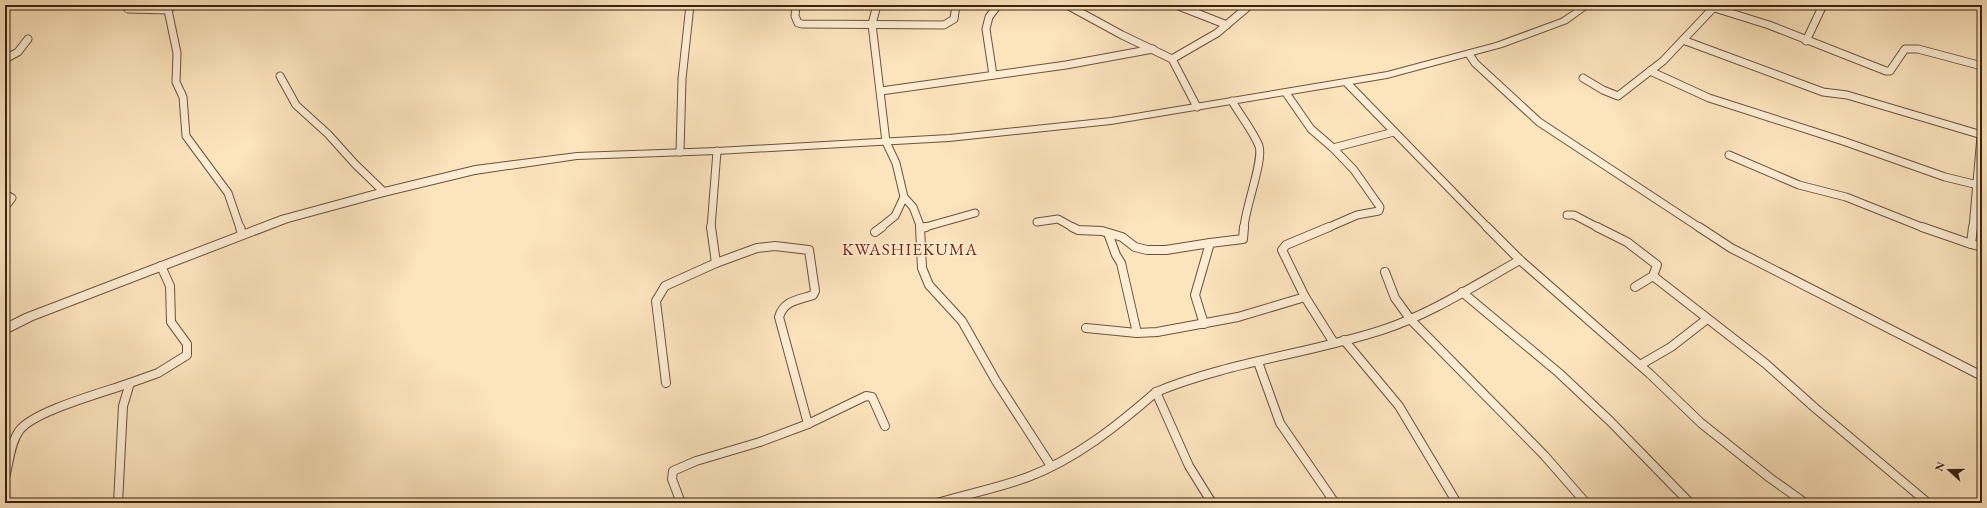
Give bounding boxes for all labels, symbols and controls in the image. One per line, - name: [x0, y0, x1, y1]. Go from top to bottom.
- district label: KWASHIEKUMA: [842, 238, 978, 260]
- north arrow: [1929, 450, 1969, 490]
- text: N: [1932, 460, 1948, 473]

